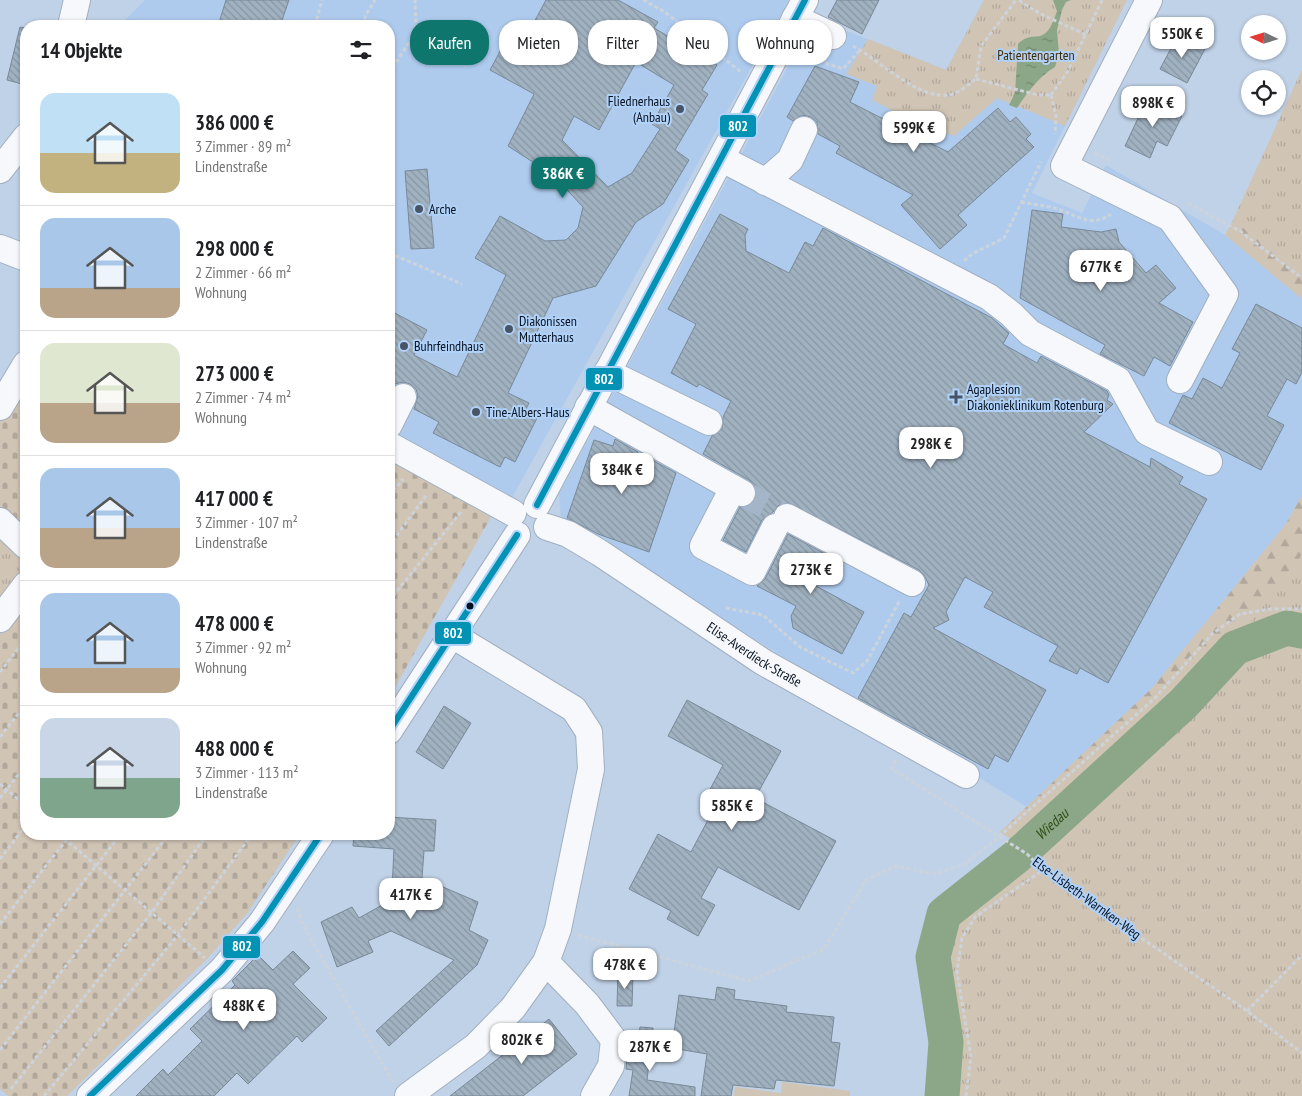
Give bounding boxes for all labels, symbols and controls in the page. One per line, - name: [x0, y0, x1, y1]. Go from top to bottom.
- north arrow: [1241, 15, 1286, 60]
- map controls: [1241, 15, 1286, 115]
- pin: 550K €: [1141, 17, 1223, 59]
- chip: Kaufen: [410, 20, 489, 65]
- chip: Mieten: [499, 20, 578, 65]
- chip: Filter: [588, 20, 657, 65]
- chip: Neu: [667, 20, 728, 65]
- chip: Wohnung: [738, 20, 832, 65]
- text: 550K €: [1161, 23, 1203, 43]
- icon: filters: [347, 36, 375, 64]
- text: 14 Objekte: [40, 37, 123, 64]
- park label: Patientengarten: [997, 46, 1075, 64]
- button: locate: [1241, 70, 1286, 115]
- pin: 898K €: [1112, 86, 1194, 128]
- place label: Fliednerhaus (Anbau): [608, 92, 671, 126]
- text: 898K €: [1132, 92, 1174, 112]
- marker: Fliednerhaus (Anbau): [674, 103, 686, 115]
- text: 386 000 €: [195, 109, 274, 136]
- pin: 599K €: [873, 110, 955, 153]
- icon: home: [80, 113, 140, 173]
- line badge: 802: [719, 114, 757, 138]
- text: 802: [728, 117, 748, 135]
- text: 599K €: [893, 117, 935, 137]
- text: 3 Zimmer · 89 m²: [195, 136, 291, 156]
- text: Lindenstraße: [195, 156, 268, 176]
- pin: 386K €: [522, 156, 604, 199]
- text: 386K €: [542, 163, 584, 183]
- place label: Arche: [429, 200, 457, 218]
- marker: Arche: [413, 203, 425, 215]
- text: 298 000 €: [195, 235, 274, 262]
- icon: home: [80, 238, 140, 298]
- pin: 677K €: [1060, 250, 1142, 292]
- text: 677K €: [1080, 256, 1122, 276]
- text: 2 Zimmer · 66 m²: [195, 262, 291, 282]
- text: Wohnung: [195, 282, 247, 302]
- place label: Diakonissen Mutterhaus: [519, 312, 577, 346]
- marker: Diakonissen Mutterhaus: [503, 323, 515, 335]
- place label: Buhrfeindhaus: [414, 337, 484, 355]
- marker: Buhrfeindhaus: [398, 340, 410, 352]
- text: 273 000 €: [195, 360, 274, 387]
- icon: home: [80, 363, 140, 423]
- line badge: 802: [585, 367, 623, 391]
- text: 802: [594, 370, 614, 388]
- place label: Agaplesion Diakonieklinikum Rotenburg: [967, 380, 1104, 414]
- text: 2 Zimmer · 74 m²: [195, 387, 291, 407]
- marker: Agaplesion Diakonieklinikum Rotenburg: [949, 390, 963, 404]
- place label: Tine-Albers-Haus: [486, 403, 570, 421]
- marker: Tine-Albers-Haus: [470, 406, 482, 418]
- text: Wohnung: [195, 407, 247, 427]
- pin: 298K €: [890, 426, 972, 469]
- text: 298K €: [910, 433, 952, 453]
- pin: 384K €: [581, 452, 663, 495]
- text: 384K €: [601, 459, 643, 479]
- text: 417 000 €: [195, 485, 273, 512]
- icon: home: [80, 488, 140, 548]
- text: 3 Zimmer · 107 m²: [195, 512, 298, 532]
- text: Lindenstraße: [195, 532, 268, 552]
- pin: 273K €: [770, 552, 852, 595]
- text: 273K €: [790, 559, 832, 579]
- unlabelled marker: [465, 601, 475, 611]
- text: 478 000 €: [195, 610, 274, 637]
- icon: home: [80, 613, 140, 673]
- street label: Elise-Averdieck-Straße: [703, 618, 805, 691]
- line badge: 802: [434, 621, 472, 645]
- text: 802: [443, 624, 463, 642]
- text: 3 Zimmer · 92 m²: [195, 637, 291, 657]
- text: Wohnung: [195, 657, 247, 677]
- text: 488 000 €: [195, 735, 274, 762]
- icon: home: [80, 738, 140, 798]
- text: 3 Zimmer · 113 m²: [195, 762, 299, 782]
- text: Lindenstraße: [195, 782, 268, 802]
- pin: 585K €: [691, 788, 773, 831]
- text: 585K €: [711, 795, 753, 815]
- water label: Wiedau: [1031, 803, 1073, 844]
- street label: Else-Lisbeth-Warnken-Weg: [1029, 853, 1145, 943]
- pin: 417K €: [370, 878, 452, 920]
- text: 417K €: [390, 884, 432, 904]
- line badge: 802: [222, 935, 261, 959]
- text: 802: [232, 937, 252, 955]
- pin: 478K €: [584, 948, 666, 990]
- text: 478K €: [604, 954, 646, 974]
- pin: 488K €: [203, 988, 285, 1031]
- text: 488K €: [223, 995, 265, 1015]
- pin: 802K €: [481, 1022, 563, 1065]
- text: 802K €: [501, 1029, 543, 1049]
- pin: 287K €: [609, 1030, 691, 1072]
- text: 287K €: [629, 1036, 671, 1056]

